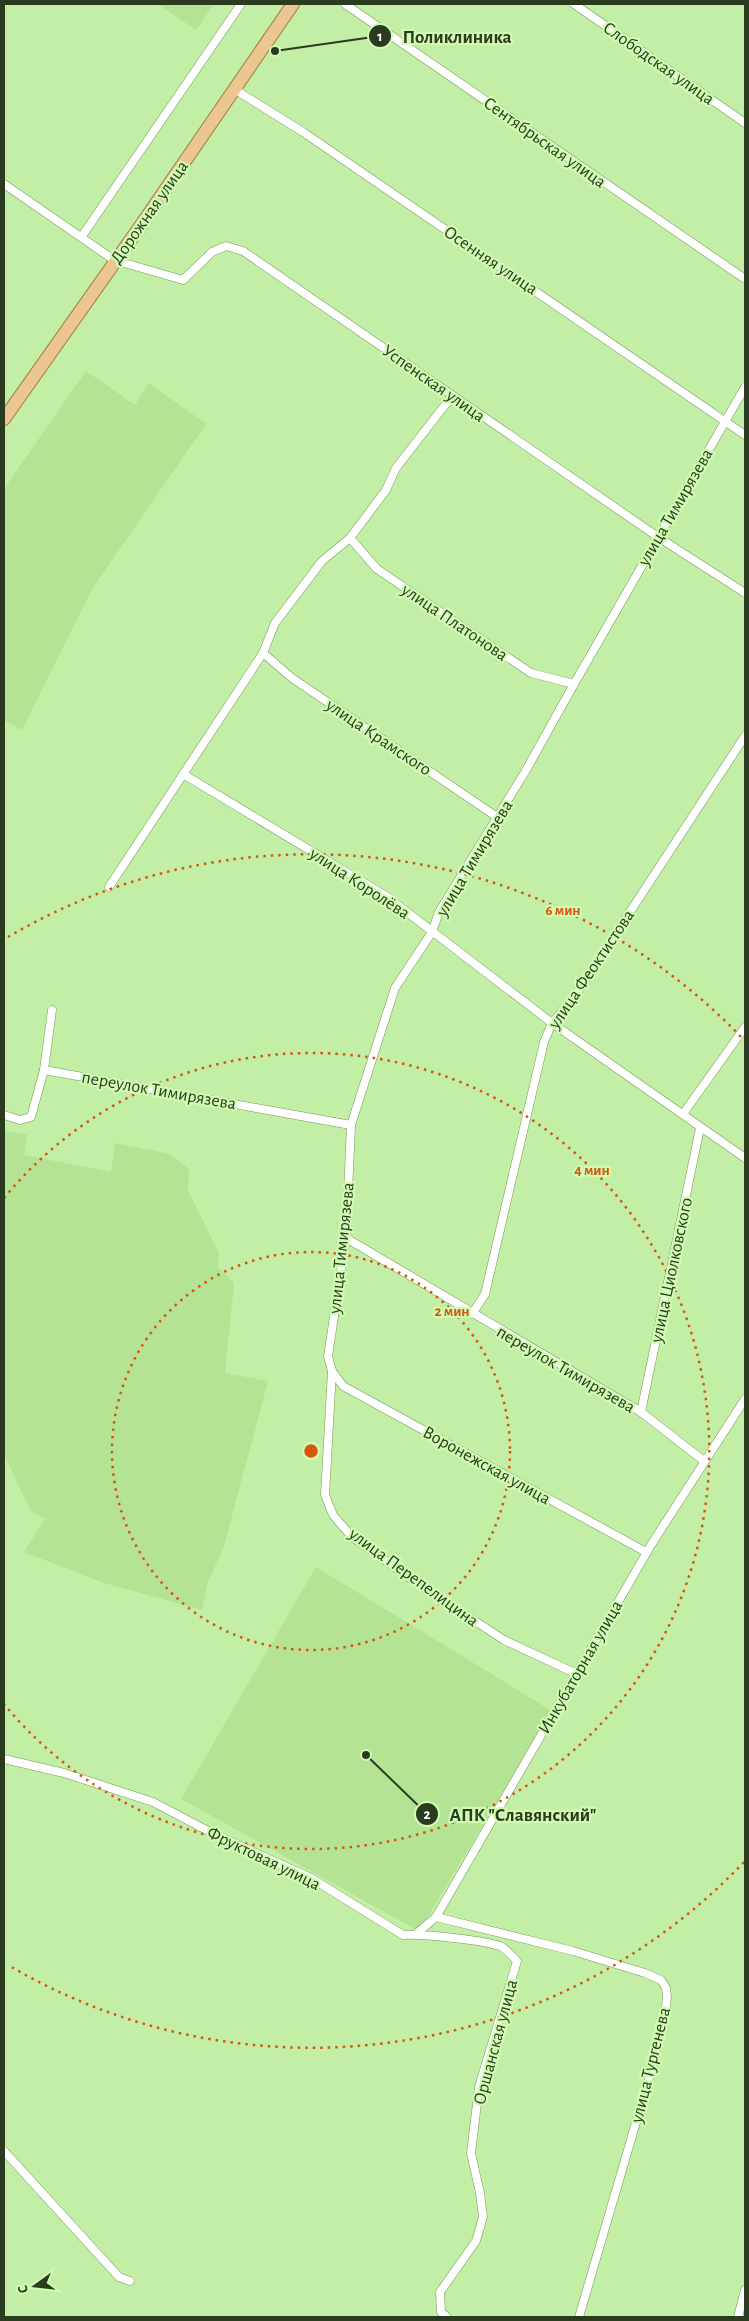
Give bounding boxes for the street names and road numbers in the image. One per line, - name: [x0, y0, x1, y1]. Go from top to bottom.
- street label: Слободская улица: [600, 18, 718, 109]
- street label: Сентябрьская улица: [480, 93, 609, 192]
- street label: Дорожная улица: [108, 158, 192, 267]
- street label: Осенняя улица: [440, 223, 541, 299]
- street label: Успенская улица: [379, 342, 488, 426]
- street label: улица Тимирязева: [635, 446, 717, 570]
- street label: улица Платонова: [397, 580, 511, 665]
- street label: улица Крамского: [322, 696, 434, 780]
- street label: улица Тимирязева: [433, 797, 517, 921]
- street label: улица Королёва: [305, 844, 413, 923]
- street label: улица Феоктистова: [545, 907, 638, 1033]
- street label: переулок Тимирязева: [80, 1069, 238, 1113]
- street label: улица Тимирязева: [326, 1182, 358, 1316]
- street label: улица Циолковского: [648, 1196, 696, 1345]
- street label: переулок Тимирязева: [493, 1323, 638, 1417]
- street label: Воронежская улица: [420, 1423, 553, 1508]
- street label: улица Перепелицина: [345, 1524, 481, 1631]
- street label: Инкубаторная улица: [534, 1597, 626, 1737]
- street label: Фруктовая улица: [204, 1824, 323, 1894]
- street label: Оршанская улица: [471, 1978, 521, 2107]
- street label: улица Тургенева: [628, 2006, 674, 2126]

